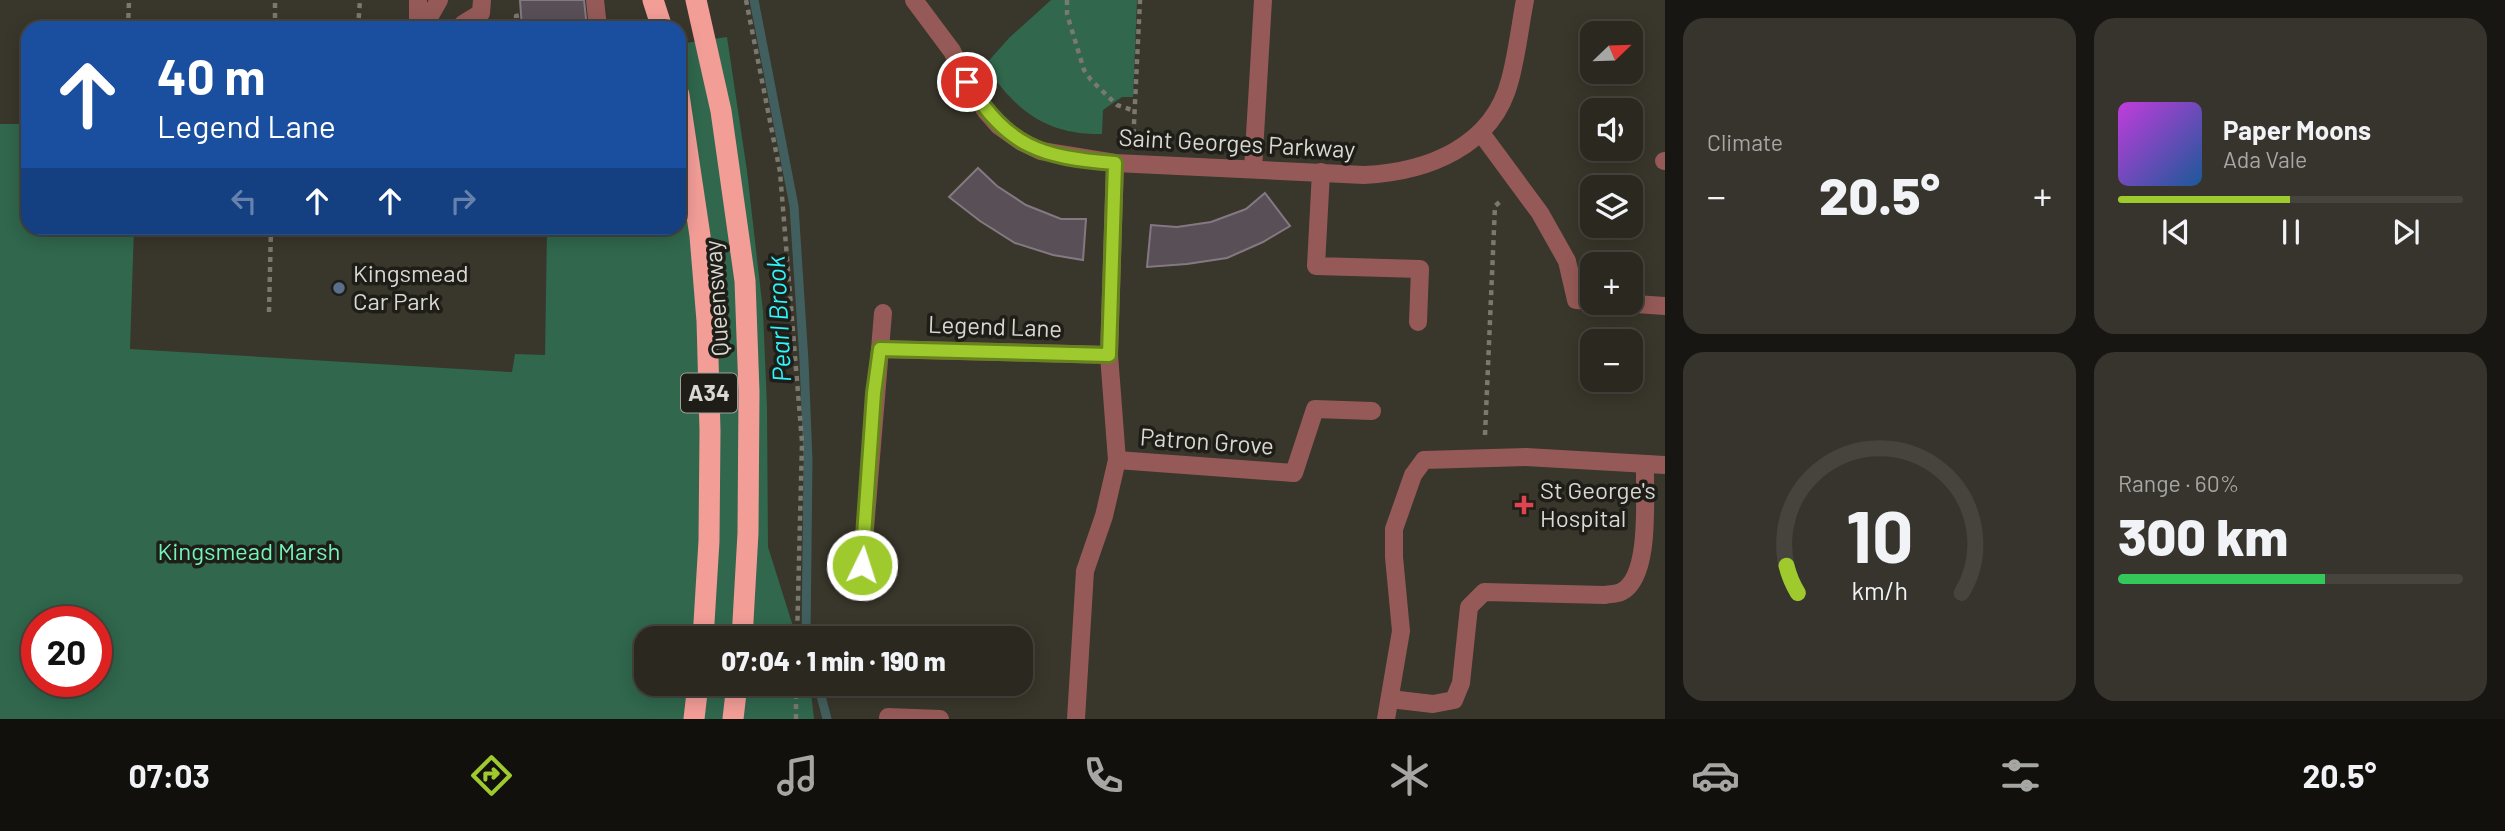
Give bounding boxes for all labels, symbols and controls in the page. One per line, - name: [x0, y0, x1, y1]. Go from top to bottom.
- north arrow: [1580, 21, 1643, 84]
- map controls: [1580, 21, 1643, 392]
- text: 40 m: [157, 46, 265, 105]
- icon: ahead: [42, 49, 133, 140]
- pin: [937, 52, 997, 112]
- icon: arrive: [948, 63, 986, 101]
- button: sound: [1580, 98, 1643, 161]
- text: Legend Lane: [157, 106, 336, 144]
- text: Paper Moons: [2223, 114, 2371, 145]
- street label: Saint Georges Parkway: [1118, 122, 1356, 163]
- text: Climate: [1707, 128, 1783, 156]
- text: Ada Vale: [2223, 145, 2307, 173]
- text: 20.5°: [1819, 163, 1940, 225]
- text: −: [1707, 172, 1726, 218]
- text: +: [2033, 172, 2052, 218]
- button: layers: [1580, 175, 1643, 238]
- icon: left: [225, 182, 263, 220]
- icon: ahead: [298, 182, 336, 220]
- icon: ahead: [371, 182, 409, 220]
- icon: right: [444, 182, 482, 220]
- icon: previous: [2157, 213, 2195, 251]
- icon: pause: [2272, 213, 2310, 251]
- icon: next: [2387, 213, 2425, 251]
- street label: Queensway: [697, 239, 734, 357]
- button: +: [1580, 252, 1643, 315]
- water label: Pearl Brook: [759, 255, 796, 383]
- place label: Kingsmead Car Park: [353, 258, 469, 315]
- marker: Kingsmead Car Park: [331, 280, 347, 296]
- street label: Legend Lane: [927, 309, 1063, 342]
- button: −: [1580, 329, 1643, 392]
- road number: A34: [681, 374, 737, 412]
- street label: Patron Grove: [1139, 421, 1275, 460]
- text: Range · 60%: [2118, 469, 2239, 497]
- place label: St George's Hospital: [1540, 475, 1656, 532]
- text: 10: [1846, 490, 1913, 578]
- marker: St George's Hospital: [1514, 495, 1534, 515]
- text: 300 km: [2118, 504, 2288, 566]
- position arrow: [825, 528, 899, 602]
- park label: Kingsmead Marsh: [157, 536, 341, 565]
- text: km/h: [1851, 574, 1908, 604]
- speed limit sign: 20: [21, 606, 112, 697]
- text: 07:04 · 1 min · 190 m: [721, 645, 946, 676]
- icon: directions: [467, 751, 516, 800]
- icon: music: [773, 751, 822, 800]
- icon: phone: [1079, 751, 1128, 800]
- icon: climate: [1385, 751, 1434, 800]
- icon: car: [1691, 751, 1740, 800]
- icon: filters: [1996, 751, 2045, 800]
- text: 07:03: [128, 756, 210, 794]
- text: 20.5°: [2302, 756, 2377, 794]

